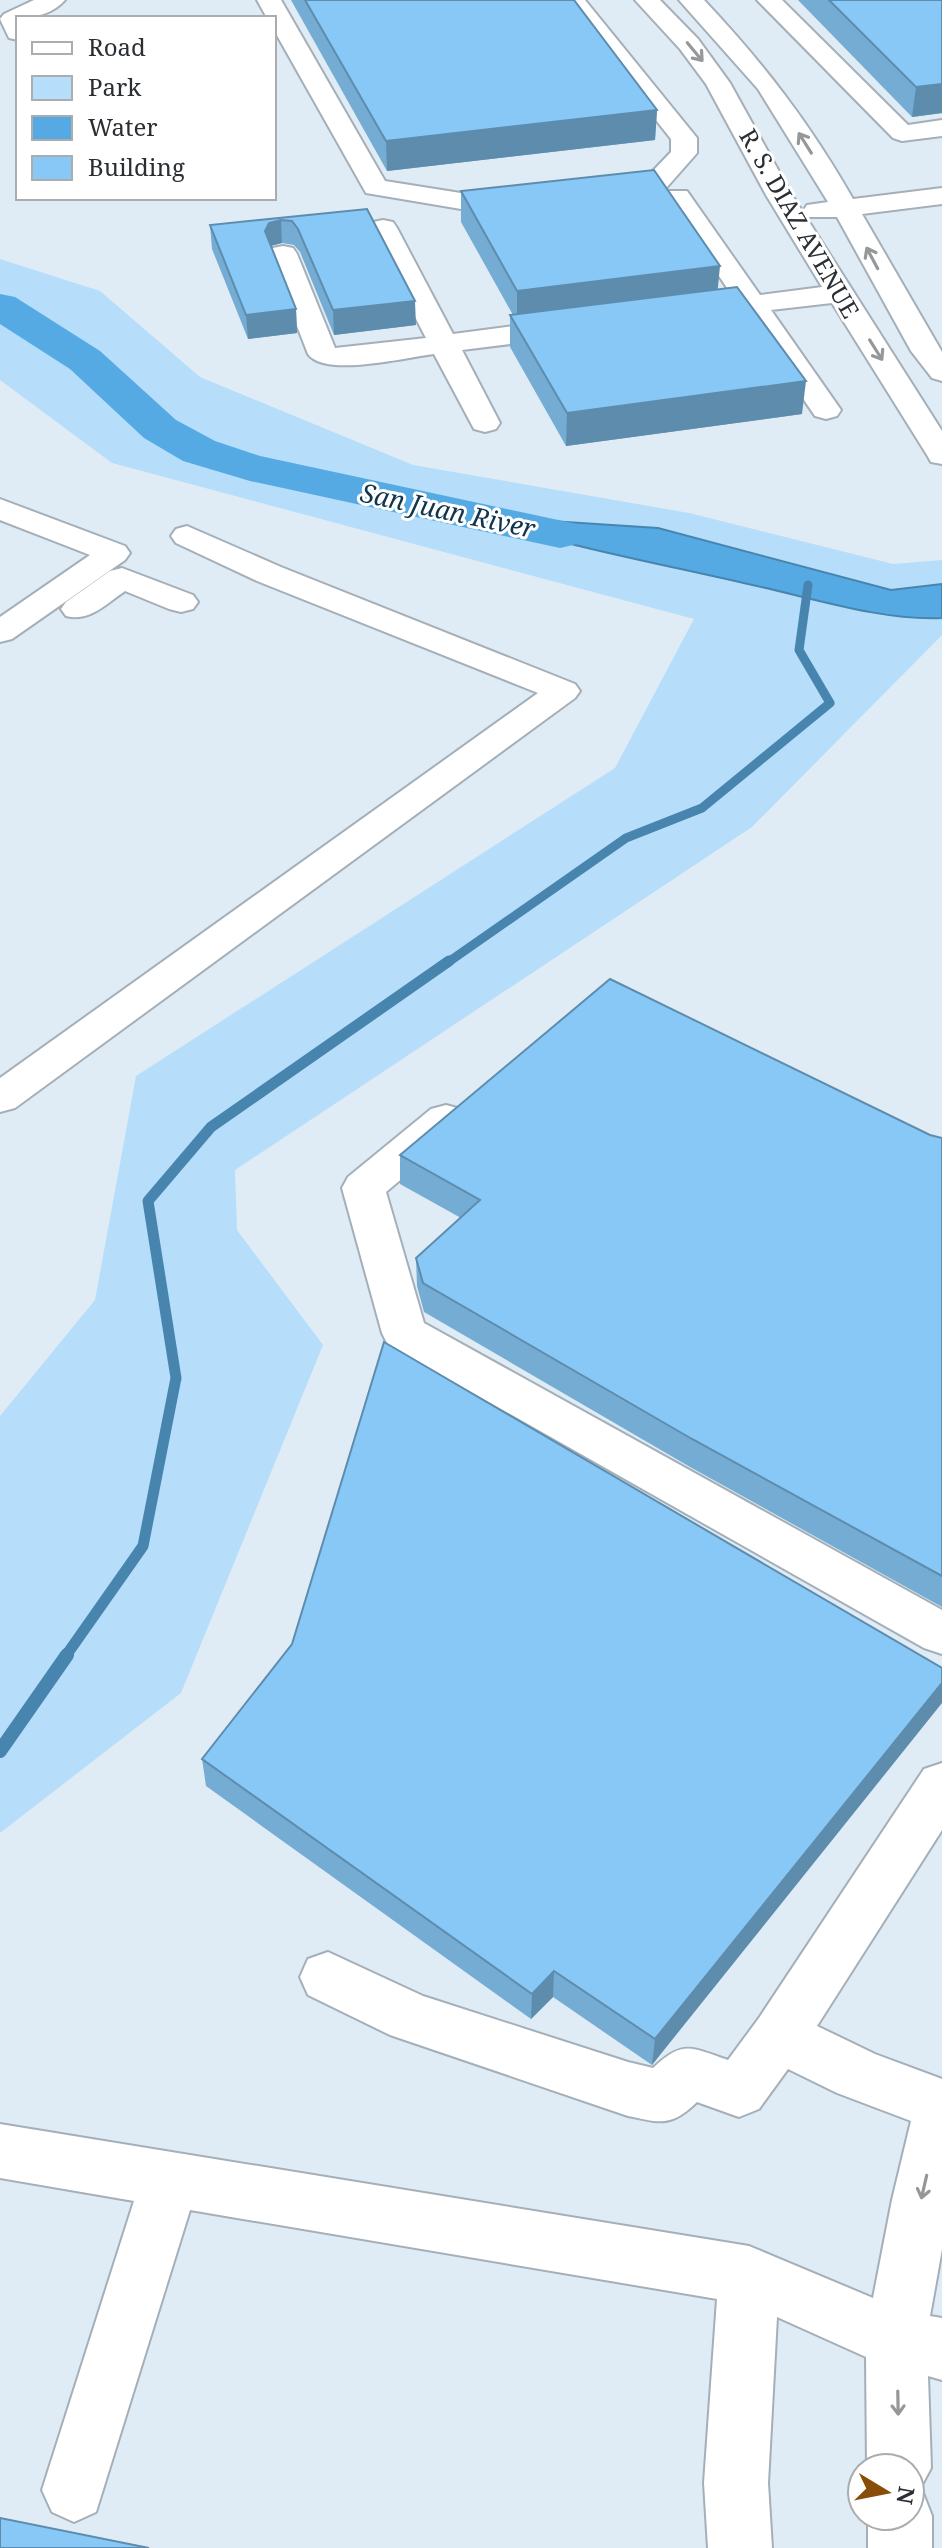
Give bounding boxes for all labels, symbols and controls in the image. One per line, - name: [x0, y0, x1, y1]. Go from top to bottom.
- legend: [16, 16, 276, 200]
- text: Road: [88, 30, 146, 63]
- one-way arrow: [686, 41, 704, 62]
- text: Park: [88, 70, 142, 103]
- text: Water: [88, 110, 158, 143]
- street label: R. S. DIAZ AVENUE: [732, 122, 868, 324]
- one-way arrow: [796, 132, 812, 155]
- text: Building: [88, 150, 185, 183]
- one-way arrow: [863, 246, 879, 270]
- one-way arrow: [868, 338, 884, 361]
- water label: San Juan River: [357, 474, 540, 546]
- one-way arrow: [916, 2173, 931, 2199]
- one-way arrow: [890, 2389, 905, 2416]
- north arrow: [846, 2452, 926, 2532]
- text: N: [890, 2485, 923, 2507]

